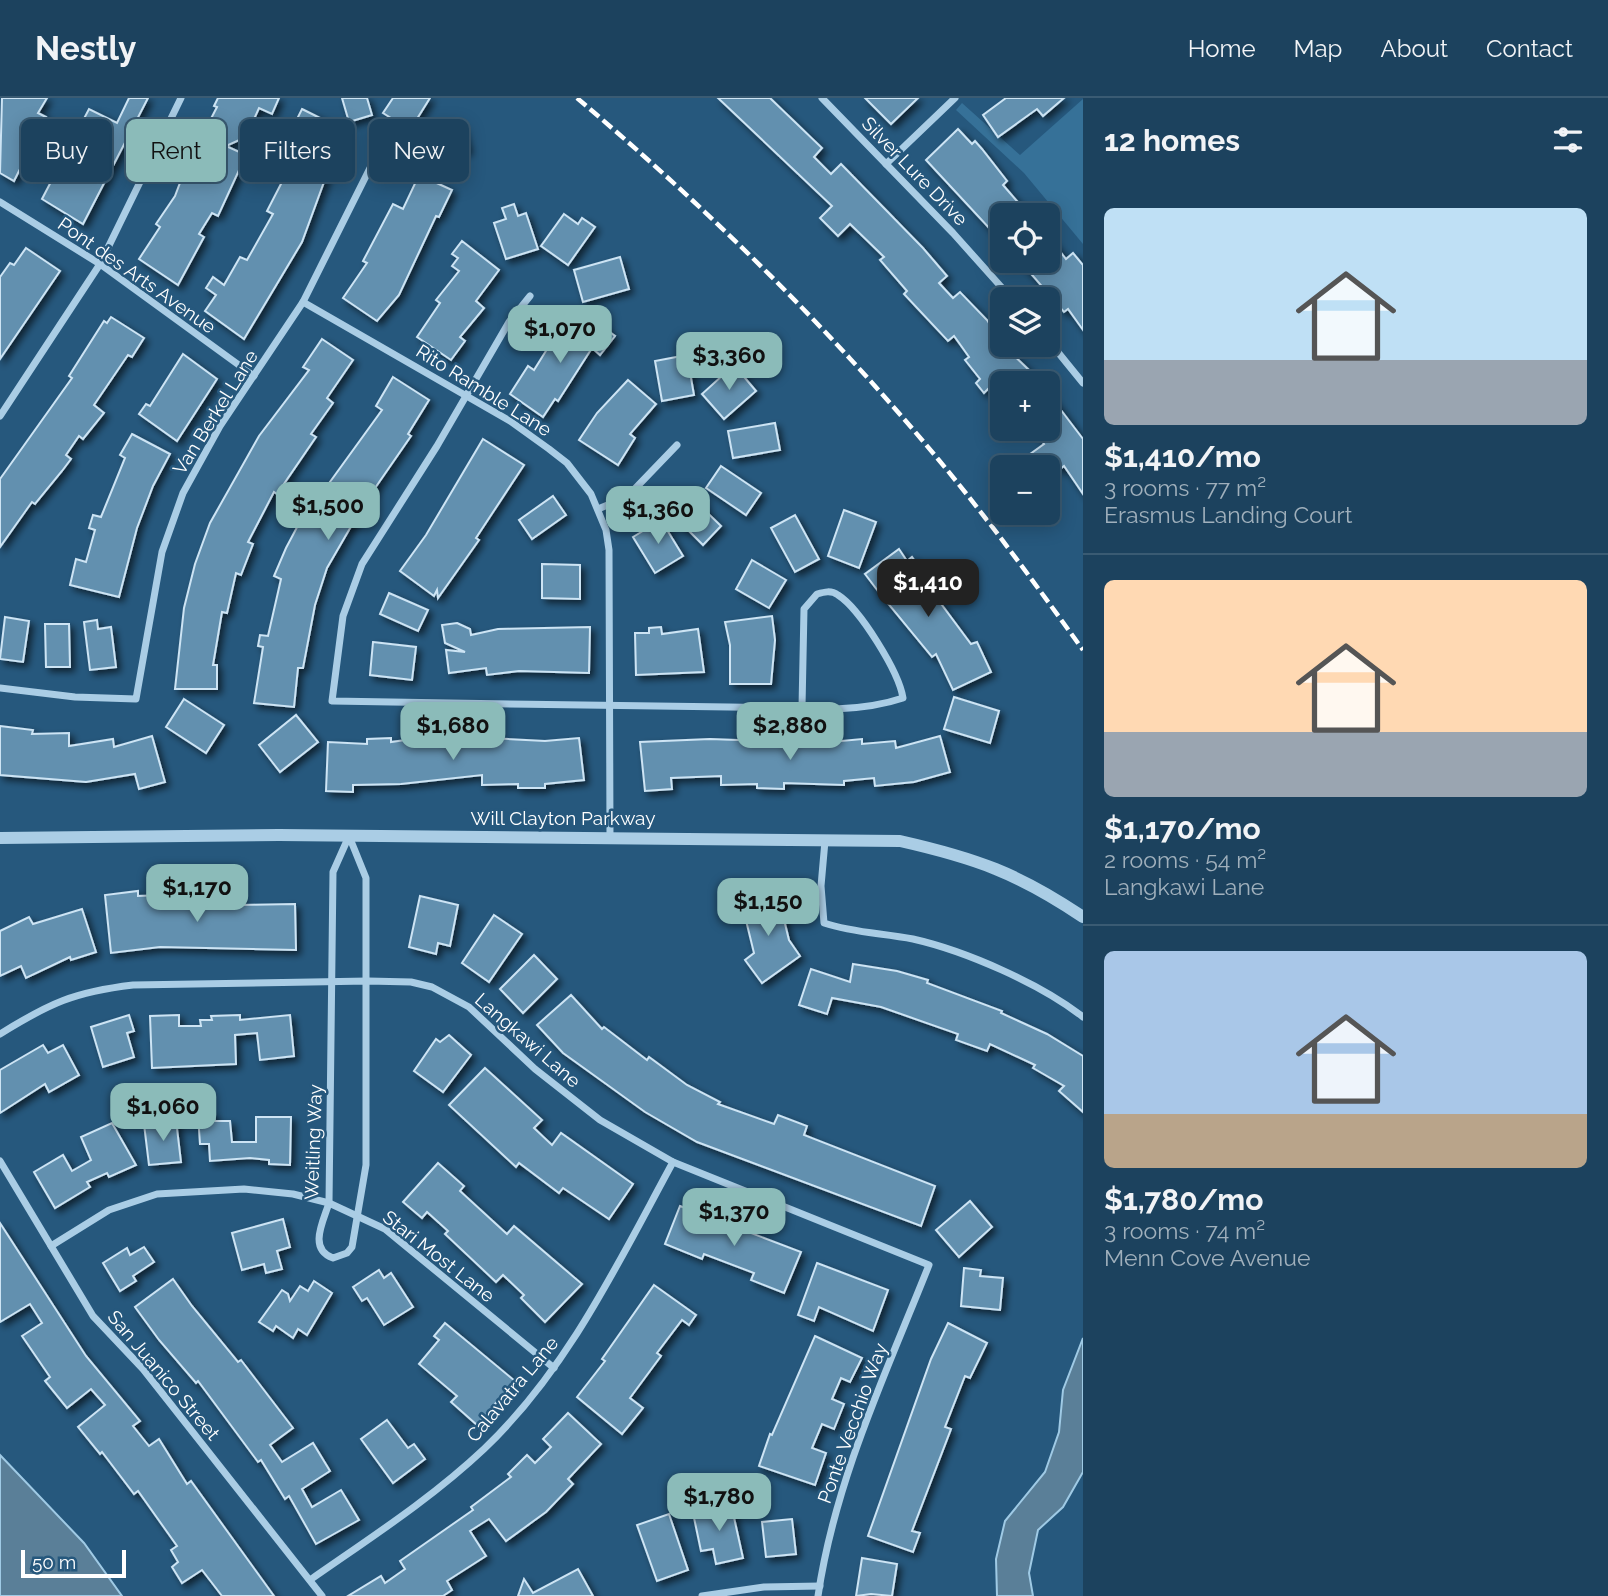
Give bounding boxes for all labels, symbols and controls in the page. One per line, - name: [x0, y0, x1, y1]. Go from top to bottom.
- text: Nestly: [35, 29, 136, 68]
- text: Home: [1188, 34, 1256, 63]
- text: Map: [1294, 34, 1342, 63]
- text: About: [1380, 34, 1448, 63]
- text: Contact: [1486, 34, 1573, 63]
- street label: Silver Lure Drive: [858, 112, 972, 230]
- chip: Buy: [21, 119, 112, 182]
- chip: Rent: [126, 119, 226, 182]
- chip: Filters: [240, 119, 355, 182]
- chip: New: [369, 119, 469, 182]
- icon: filters: [1549, 121, 1587, 159]
- text: 12 homes: [1104, 123, 1240, 158]
- map controls: [990, 203, 1060, 525]
- button: locate: [990, 203, 1060, 273]
- street label: Pont des Arts Avenue: [54, 212, 220, 338]
- icon: home: [1283, 253, 1409, 379]
- button: layers: [990, 287, 1060, 357]
- pin: $1,070: [503, 306, 617, 365]
- text: $1,070: [524, 314, 596, 341]
- pin: $3,360: [672, 332, 786, 392]
- street label: Rito Ramble Lane: [412, 339, 556, 441]
- text: $3,360: [692, 341, 766, 368]
- street label: Van Berkel Lane: [168, 346, 262, 478]
- button: +: [990, 371, 1060, 441]
- text: $1,410/mo: [1104, 439, 1261, 474]
- button: −: [990, 455, 1060, 525]
- text: 3 rooms · 77 m²: [1104, 474, 1266, 501]
- pin: $1,500: [271, 482, 385, 542]
- pin: $1,360: [601, 486, 715, 546]
- text: $1,500: [292, 491, 364, 518]
- text: $1,360: [622, 495, 694, 522]
- text: Erasmus Landing Court: [1104, 501, 1352, 528]
- pin: $1,410: [871, 560, 985, 619]
- text: $1,410: [893, 568, 963, 595]
- icon: home: [1283, 625, 1409, 751]
- pin: $1,680: [396, 702, 510, 762]
- pin: $2,880: [733, 702, 847, 762]
- text: $1,680: [416, 711, 490, 738]
- text: $2,880: [753, 711, 827, 738]
- street label: Will Clayton Parkway: [471, 807, 655, 829]
- text: $1,170/mo: [1104, 811, 1261, 846]
- text: 2 rooms · 54 m²: [1104, 846, 1266, 873]
- pin: $1,170: [140, 864, 254, 924]
- text: $1,170: [162, 873, 232, 900]
- text: Langkawi Lane: [1104, 873, 1264, 900]
- pin: $1,150: [711, 878, 825, 938]
- text: $1,150: [733, 887, 803, 914]
- street label: Langkawi Lane: [471, 988, 585, 1092]
- icon: home: [1283, 996, 1409, 1122]
- pin: $1,060: [106, 1084, 220, 1143]
- street label: Weitling Way: [300, 1084, 326, 1200]
- text: $1,060: [126, 1092, 200, 1119]
- text: $1,780/mo: [1104, 1182, 1263, 1217]
- pin: $1,370: [677, 1188, 791, 1248]
- text: $1,370: [698, 1197, 770, 1224]
- street label: Stari Most Lane: [379, 1206, 499, 1306]
- text: 3 rooms · 74 m²: [1104, 1217, 1265, 1244]
- text: Menn Cove Avenue: [1104, 1244, 1310, 1271]
- street label: San Juanico Street: [103, 1306, 225, 1445]
- street label: Calavatra Lane: [462, 1332, 562, 1446]
- street label: Ponte Vecchio Way: [813, 1340, 891, 1506]
- pin: $1,780: [662, 1474, 776, 1533]
- text: $1,780: [683, 1482, 755, 1509]
- scale bar: [21, 1547, 126, 1579]
- text: 50 m: [32, 1551, 76, 1573]

